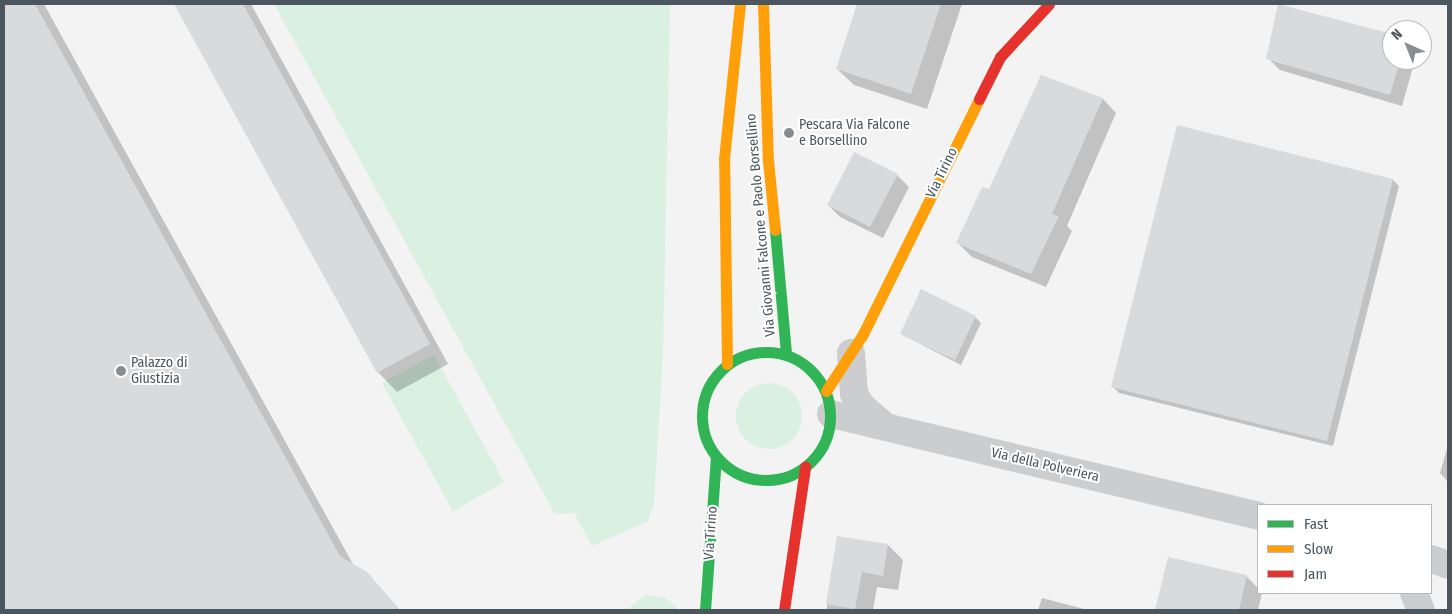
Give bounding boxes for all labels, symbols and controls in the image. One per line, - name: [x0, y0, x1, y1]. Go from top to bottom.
- north arrow: [1382, 20, 1432, 70]
- text: N: [1388, 26, 1406, 44]
- street label: Via Giovanni Falcone e Paolo Borsellino: [743, 113, 779, 337]
- place label: Pescara Via Falcone e Borsellino: [799, 117, 910, 150]
- marker: Pescara Via Falcone e Borsellino: [783, 127, 795, 139]
- street label: Via Tirino: [923, 145, 961, 201]
- place label: Palazzo di Giustizia: [131, 355, 187, 388]
- marker: Palazzo di Giustizia: [115, 365, 127, 377]
- street label: Via della Polveriera: [989, 444, 1101, 486]
- legend: [1257, 504, 1432, 594]
- street label: Via Tirino: [701, 505, 721, 561]
- text: Fast: [1304, 515, 1328, 533]
- text: Slow: [1304, 540, 1333, 558]
- text: Jam: [1304, 565, 1327, 583]

